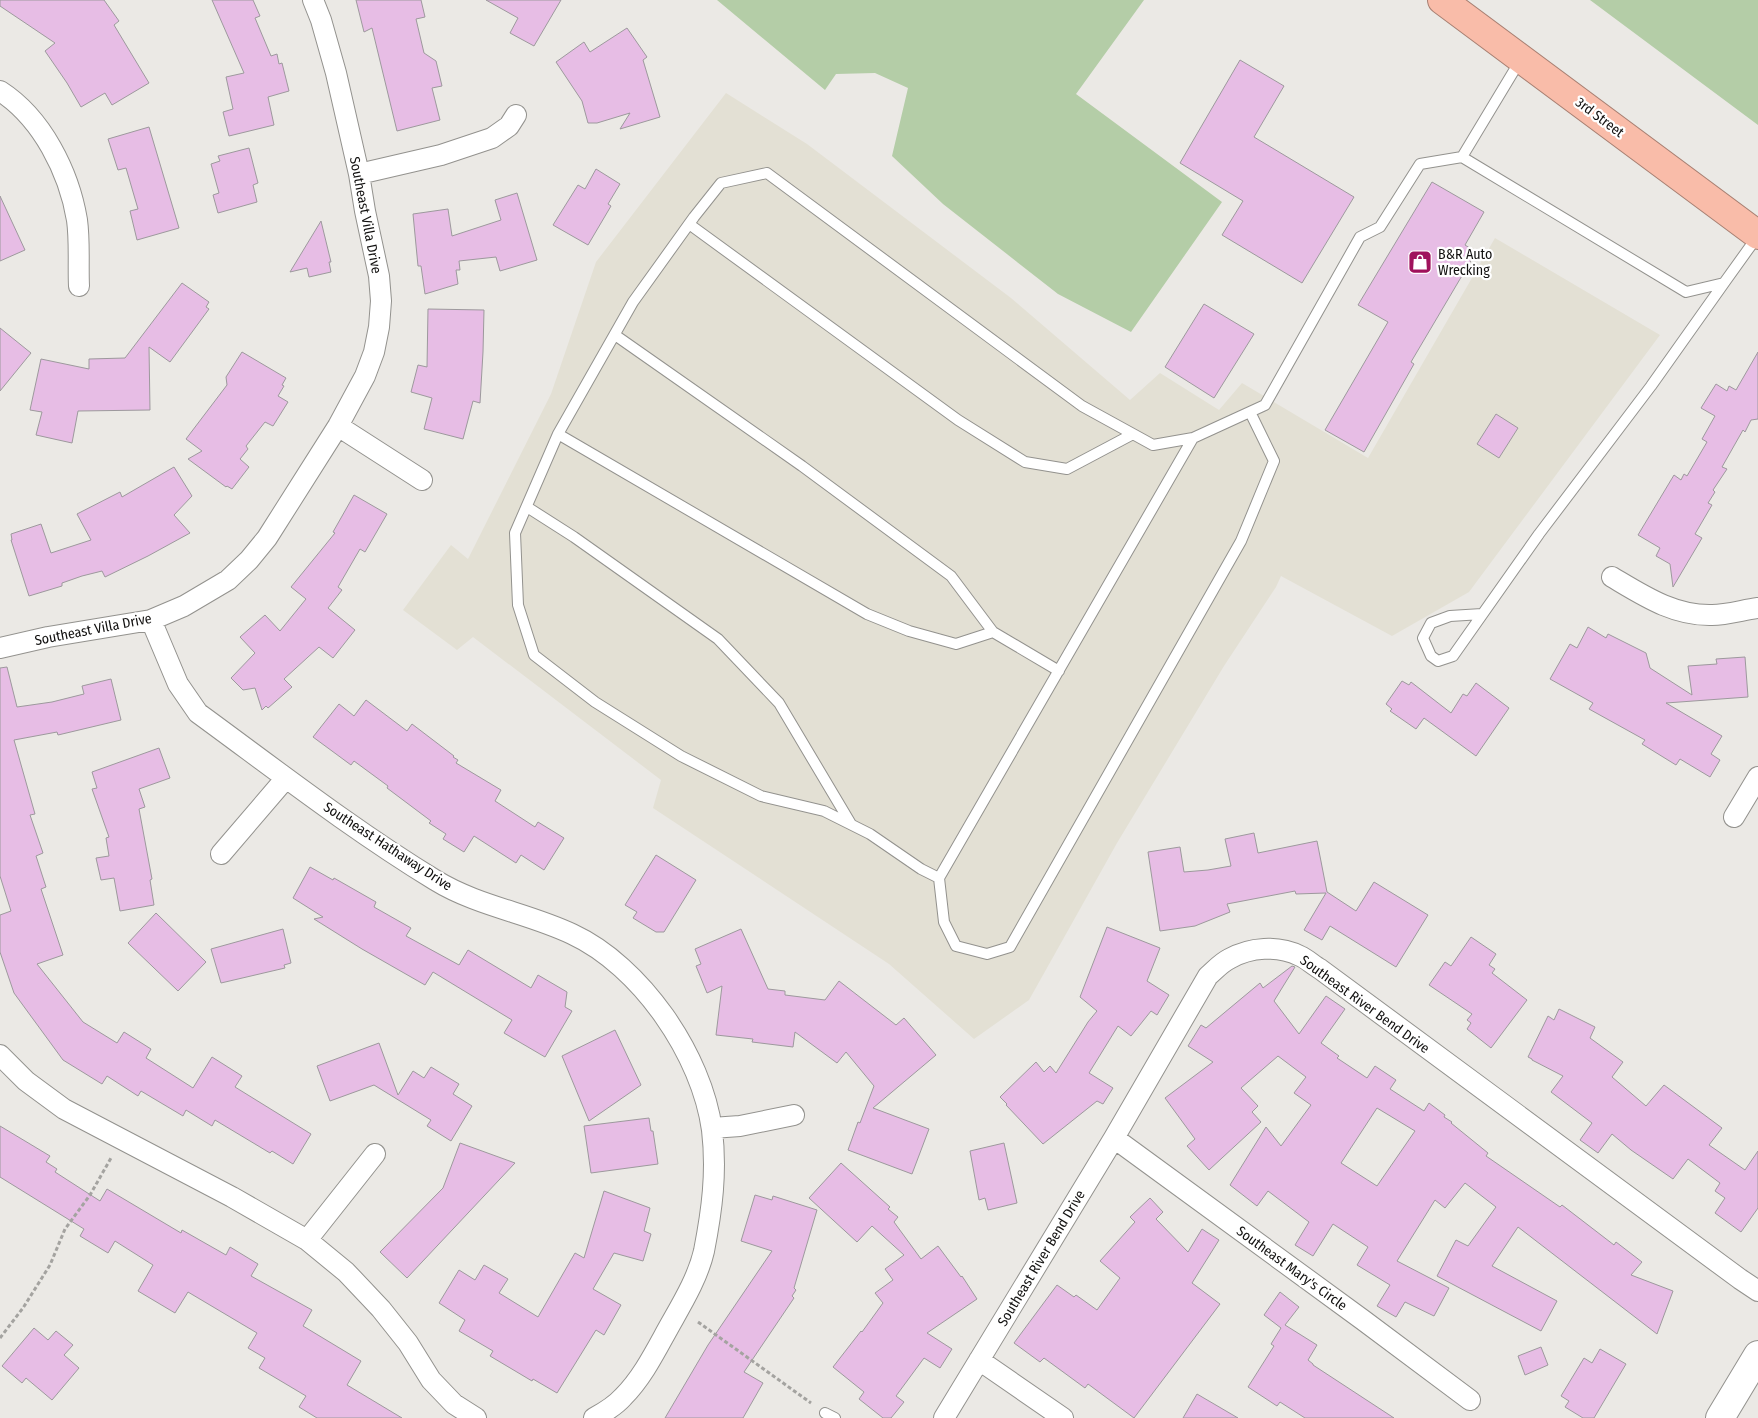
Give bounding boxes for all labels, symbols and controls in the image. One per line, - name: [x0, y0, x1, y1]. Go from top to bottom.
- street label: 3rd Street: [1572, 94, 1628, 141]
- street label: Southeast Villa Drive: [346, 155, 385, 275]
- place label: B&R Auto Wrecking: [1438, 246, 1492, 279]
- shop icon: B&R Auto Wrecking: [1407, 249, 1433, 275]
- street label: Southeast Villa Drive: [33, 610, 153, 649]
- street label: Southeast Hathaway Drive: [320, 798, 455, 894]
- street label: Southeast River Bend Drive: [1297, 952, 1433, 1057]
- street label: Southeast River Bend Drive: [994, 1187, 1089, 1329]
- street label: Southeast Mary's Circle: [1233, 1223, 1350, 1314]

